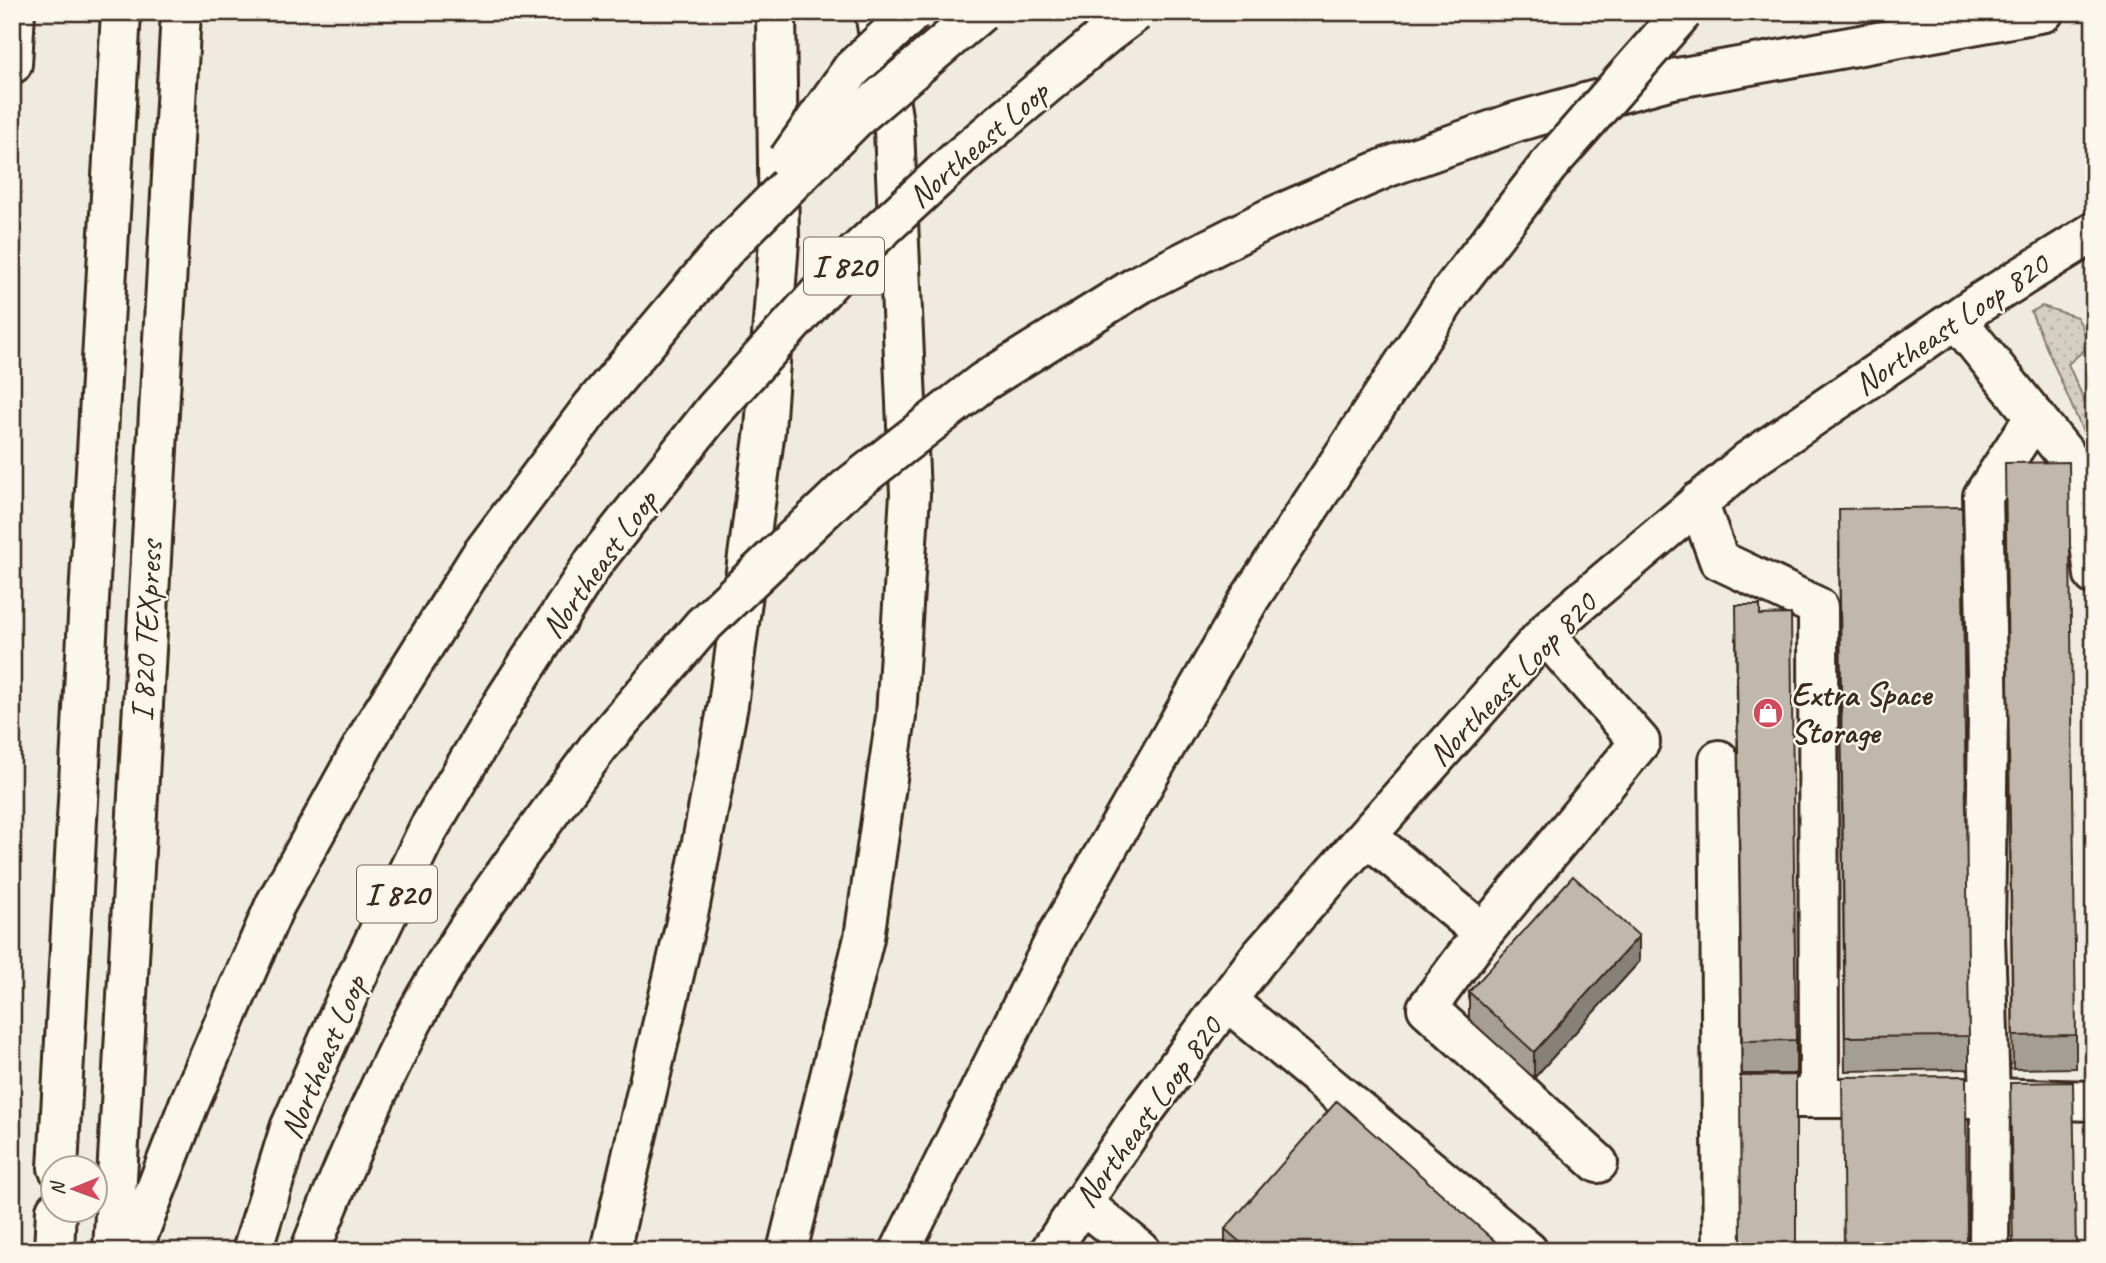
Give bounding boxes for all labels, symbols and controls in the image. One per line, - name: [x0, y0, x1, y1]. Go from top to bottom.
- street label: Northeast Loop: [899, 70, 1059, 217]
- road number: I 820: [804, 238, 884, 294]
- street label: Northeast Loop 820: [1846, 242, 2058, 405]
- street label: Northeast Loop: [531, 479, 668, 647]
- street label: I 820 TEXpress: [120, 537, 172, 722]
- street label: Northeast Loop 820: [1418, 582, 1607, 775]
- place label: Extra Space Storage: [1791, 673, 1934, 753]
- shop icon: Extra Space Storage: [1751, 696, 1785, 730]
- road number: I 820: [357, 866, 437, 922]
- street label: Northeast Loop: [270, 967, 377, 1145]
- street label: Northeast Loop 820: [1065, 1007, 1233, 1216]
- north arrow: [38, 1154, 108, 1224]
- text: N: [46, 1180, 70, 1195]

